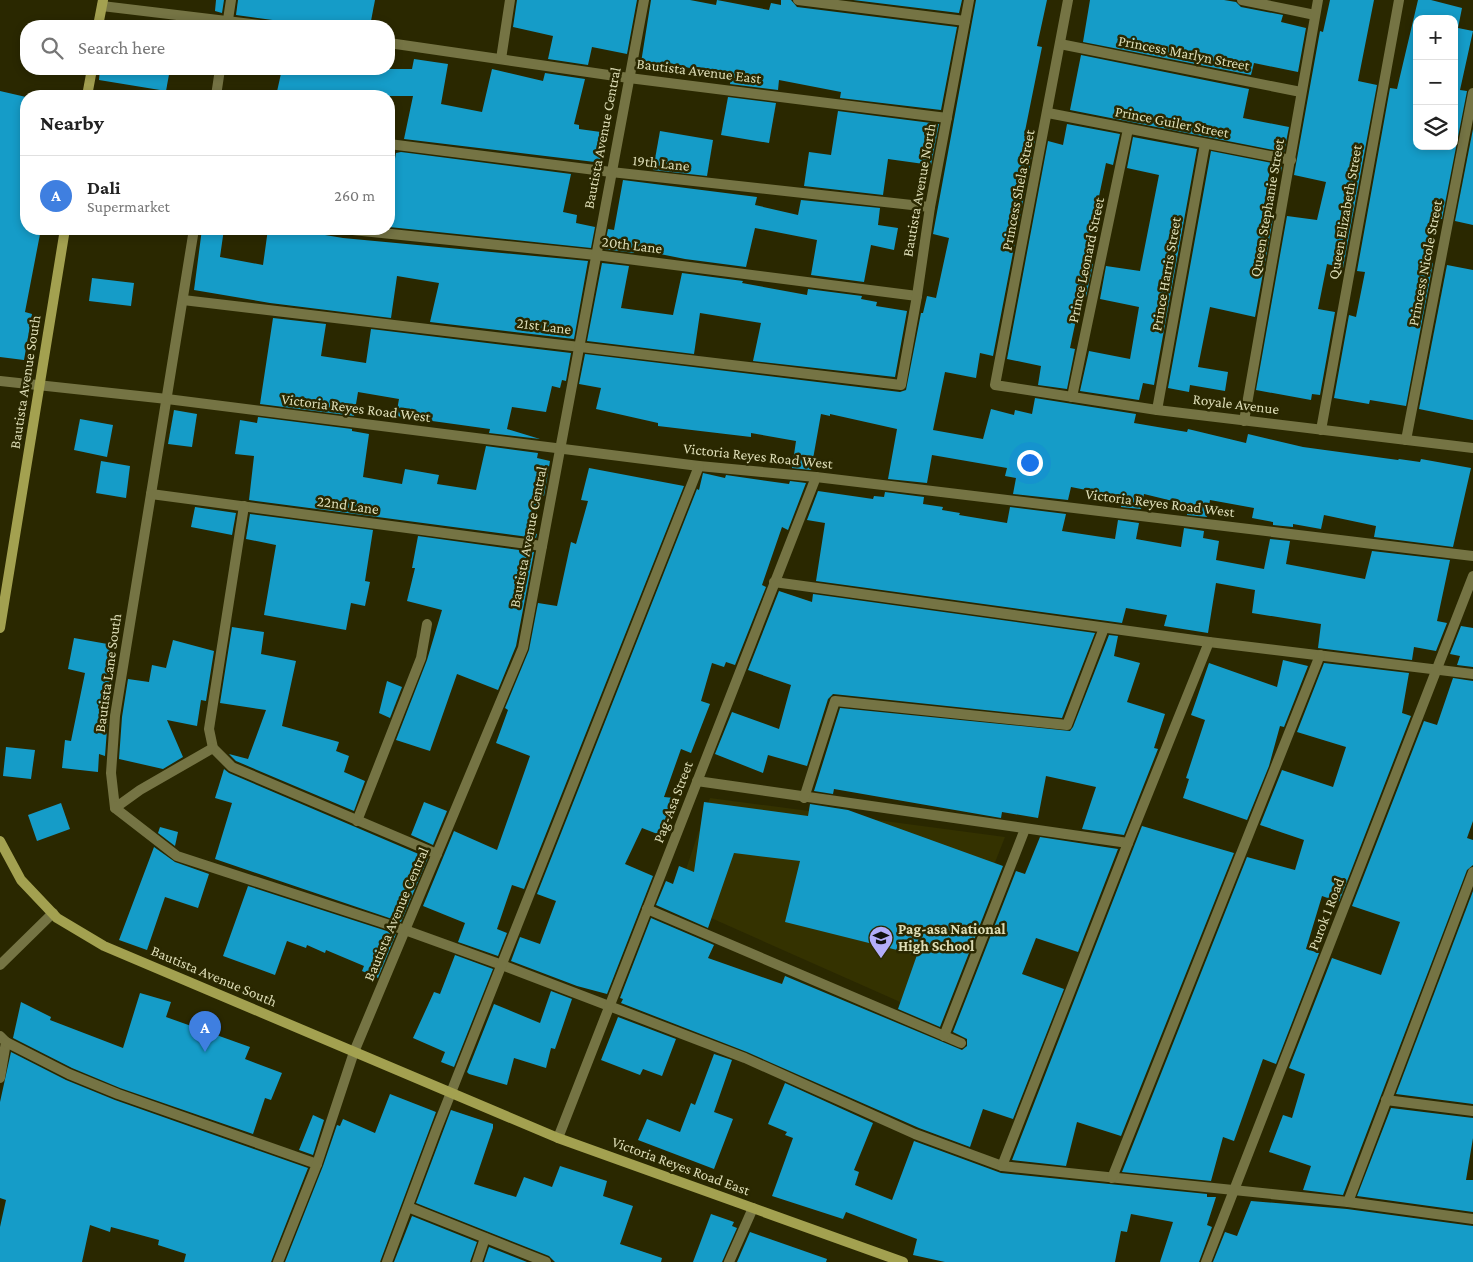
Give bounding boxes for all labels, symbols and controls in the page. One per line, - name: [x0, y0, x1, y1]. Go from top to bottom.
- map controls: [1413, 15, 1458, 150]
- button: +: [1413, 15, 1458, 60]
- search box: [20, 20, 395, 75]
- street label: Princess Marlyn Street: [1117, 32, 1252, 75]
- icon: search: [38, 34, 66, 62]
- text: Search here: [78, 37, 165, 58]
- street label: Bautista Avenue East: [636, 55, 763, 87]
- button: −: [1413, 60, 1458, 105]
- street label: Bautista Avenue Central: [580, 66, 624, 210]
- street label: Prince Guiler Street: [1114, 103, 1231, 141]
- button: layers: [1413, 105, 1458, 150]
- text: Nearby: [40, 111, 104, 135]
- street label: Bautista Avenue North: [899, 122, 939, 258]
- street label: Princess Shela Street: [998, 127, 1038, 252]
- street label: Queen Stephanie Street: [1247, 137, 1288, 278]
- street label: Queen Elizabeth Street: [1325, 142, 1365, 281]
- street label: 19th Lane: [632, 152, 691, 174]
- text: Dali: [87, 177, 120, 198]
- text: A: [51, 187, 61, 204]
- text: 260 m: [334, 187, 375, 204]
- street label: Prince Leonard Street: [1065, 195, 1107, 324]
- text: Supermarket: [87, 198, 170, 215]
- street label: Princess Nicole Street: [1405, 198, 1445, 327]
- street label: Prince Harris Street: [1148, 215, 1184, 332]
- street label: 20th Lane: [601, 233, 663, 257]
- street label: Bautista Avenue South: [7, 314, 43, 450]
- street label: 21st Lane: [516, 315, 573, 337]
- street label: Victoria Reyes Road West: [280, 391, 433, 426]
- street label: Royale Avenue: [1192, 391, 1280, 418]
- street label: Victoria Reyes Road West: [682, 440, 835, 473]
- your location: [1017, 450, 1043, 476]
- street label: Bautista Avenue Central: [506, 465, 550, 609]
- street label: Victoria Reyes Road West: [1084, 486, 1237, 521]
- street label: 22nd Lane: [316, 493, 380, 517]
- street label: Bautista Lane South: [92, 613, 124, 733]
- street label: Pag-Asa Street: [650, 758, 697, 845]
- street label: Bautista Avenue Central: [361, 845, 431, 983]
- street label: Purok 1 Road: [1305, 876, 1347, 952]
- place label: Pag-asa National High School: [898, 921, 1006, 954]
- school or university icon: Pag-asa National High School: [868, 925, 894, 959]
- street label: Bautista Avenue South: [149, 942, 279, 1010]
- pin: A: [189, 1011, 221, 1052]
- street label: Victoria Reyes Road East: [609, 1134, 753, 1200]

